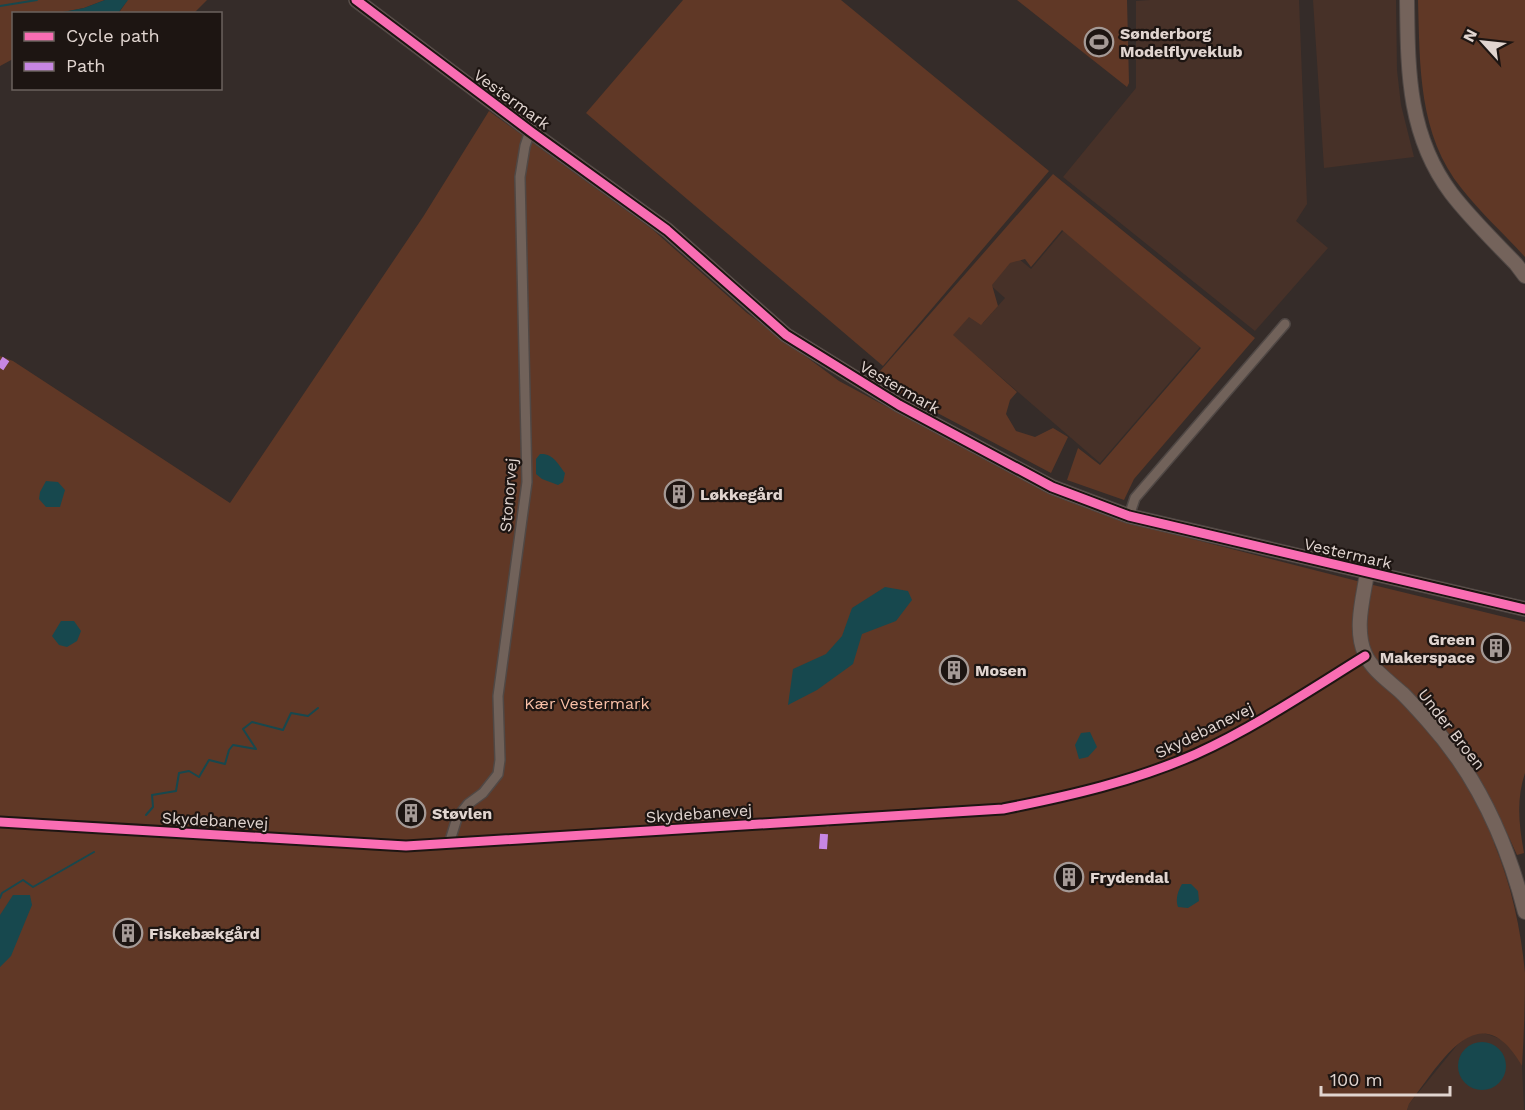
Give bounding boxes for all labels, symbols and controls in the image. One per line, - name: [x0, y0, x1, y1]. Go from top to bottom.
- legend: [12, 12, 222, 90]
- north arrow: [1453, 12, 1513, 72]
- place label: Sønderborg Modelflyveklub: [1120, 24, 1242, 61]
- text: Cycle path: [66, 25, 160, 46]
- sports icon: Sønderborg Modelflyveklub: [1083, 26, 1115, 58]
- text: N: [1459, 26, 1481, 45]
- text: Path: [66, 55, 106, 76]
- street label: Vestermark: [470, 65, 554, 133]
- street label: Vestermark: [856, 357, 943, 418]
- street label: Stonorvej: [496, 457, 521, 533]
- building icon: Løkkegård: [663, 478, 695, 510]
- place label: Løkkegård: [700, 485, 783, 504]
- street label: Vestermark: [1302, 534, 1394, 573]
- place label: Green Makerspace: [1380, 630, 1475, 667]
- building icon: Green Makerspace: [1480, 632, 1512, 664]
- building icon: Mosen: [938, 654, 970, 686]
- place label: Mosen: [975, 661, 1027, 680]
- street label: Under Broen: [1414, 685, 1489, 774]
- park label: Kær Vestermark: [524, 694, 650, 713]
- street label: Skydebanevej: [1152, 699, 1256, 762]
- building icon: Støvlen: [395, 797, 427, 829]
- street label: Skydebanevej: [645, 800, 753, 827]
- place label: Støvlen: [432, 804, 492, 823]
- street label: Skydebanevej: [161, 808, 269, 833]
- building icon: Frydendal: [1053, 861, 1085, 893]
- place label: Frydendal: [1090, 868, 1170, 887]
- building icon: Fiskebækgård: [112, 917, 144, 949]
- place label: Fiskebækgård: [149, 924, 260, 943]
- scale bar: [1321, 1059, 1450, 1097]
- text: 100 m: [1330, 1069, 1383, 1090]

